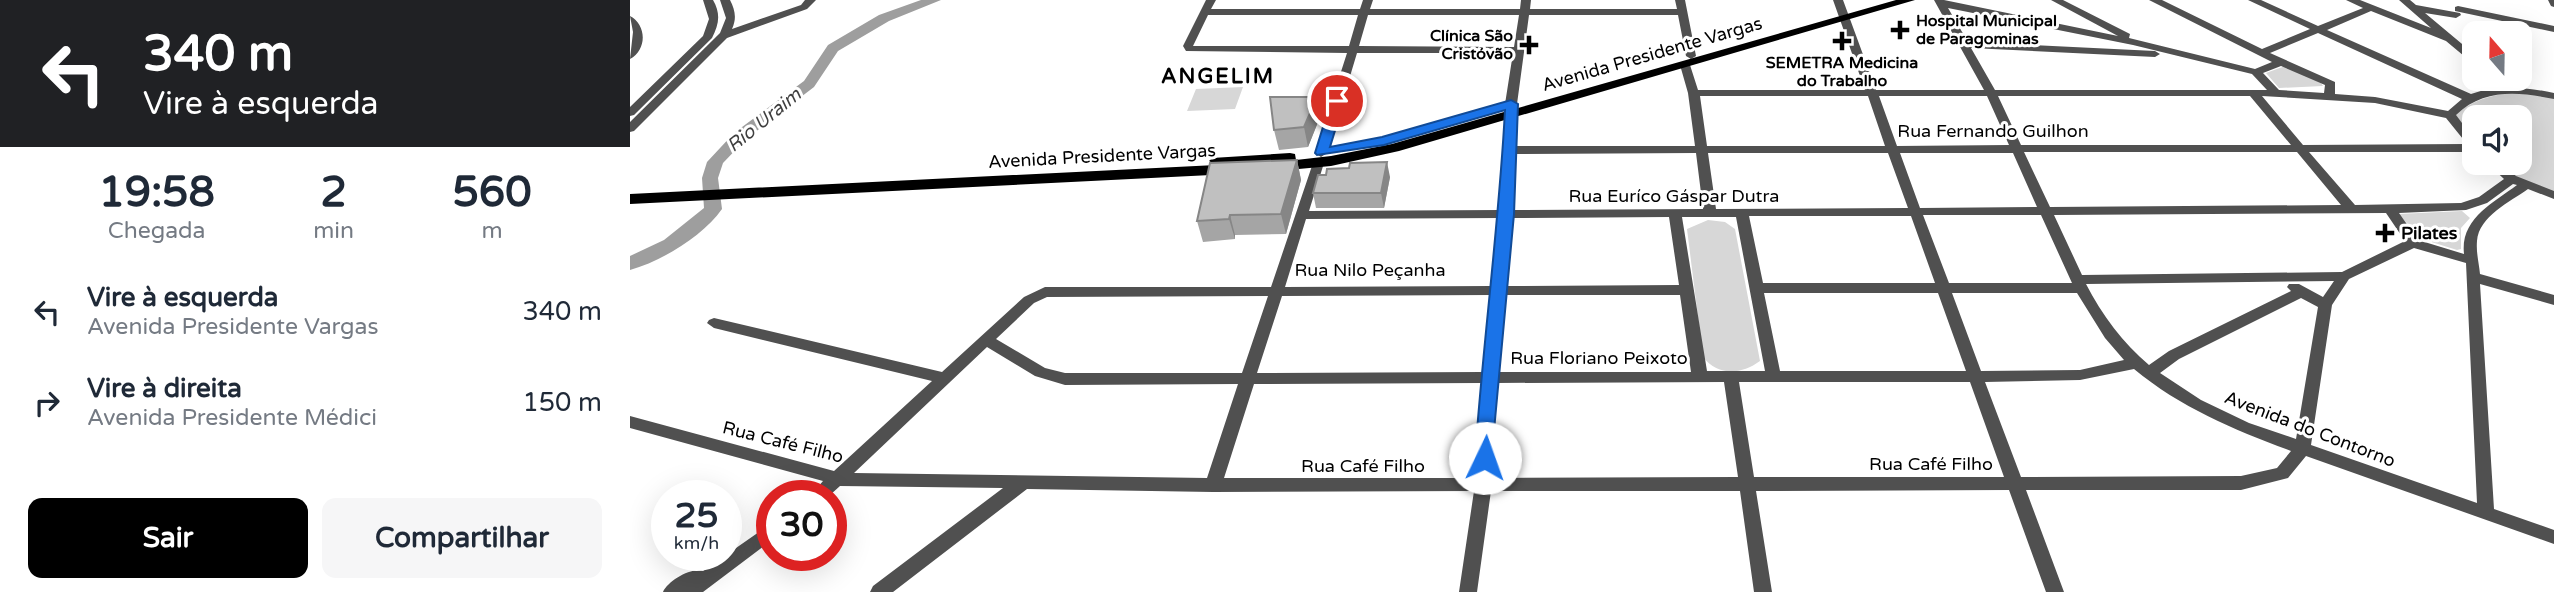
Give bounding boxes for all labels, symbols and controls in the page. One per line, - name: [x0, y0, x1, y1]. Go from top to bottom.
- place label: Hospital Municipal de Paragominas: [1916, 11, 2057, 49]
- street label: Avenida Presidente Vargas: [1539, 12, 1765, 96]
- marker: Hospital Municipal de Paragominas: [1890, 20, 1910, 40]
- north arrow: [2462, 21, 2532, 91]
- map controls: [2462, 21, 2532, 175]
- text: 340 m: [143, 25, 293, 84]
- place label: Clínica São Cristóvão: [1430, 26, 1513, 64]
- icon: left: [28, 28, 119, 119]
- marker: SEMETRA Medicina do Trabalho: [1832, 31, 1852, 51]
- marker: Clínica São Cristóvão: [1519, 35, 1539, 55]
- place label: SEMETRA Medicina do Trabalho: [1766, 53, 1918, 91]
- district label: ANGELIM: [1161, 64, 1275, 89]
- pin: [1307, 71, 1367, 131]
- icon: arrive: [1318, 82, 1356, 120]
- water label: Rio Uraim: [723, 83, 806, 157]
- text: Vire à esquerda: [143, 85, 379, 123]
- button: sound: [2462, 105, 2532, 175]
- street label: Rua Fernando Guilhon: [1897, 120, 2089, 142]
- street label: Avenida Presidente Vargas: [988, 139, 1216, 173]
- text: 19:58: [98, 167, 215, 218]
- text: 2: [320, 167, 347, 218]
- text: 560: [452, 167, 532, 218]
- street label: Rua Euríco Gáspar Dutra: [1569, 185, 1779, 207]
- text: Chegada: [108, 217, 206, 245]
- text: min: [313, 217, 354, 245]
- text: m: [481, 217, 503, 245]
- place label: Pilates: [2401, 222, 2458, 244]
- marker: Pilates: [2375, 223, 2395, 243]
- street label: Rua Nilo Peçanha: [1294, 259, 1446, 281]
- text: Vire à esquerda: [87, 282, 278, 313]
- icon: left: [28, 293, 66, 331]
- text: 340 m: [522, 296, 602, 327]
- text: Avenida Presidente Vargas: [87, 313, 379, 341]
- street label: Rua Floriano Peixoto: [1510, 347, 1688, 369]
- text: Vire à direita: [87, 373, 242, 404]
- icon: right: [28, 384, 66, 422]
- street label: Avenida do Contorno: [2221, 386, 2399, 472]
- text: 150 m: [522, 387, 602, 418]
- text: Avenida Presidente Médici: [87, 404, 377, 432]
- street label: Rua Café Filho: [720, 416, 846, 468]
- position arrow: [1448, 421, 1522, 495]
- street label: Rua Café Filho: [1869, 453, 1993, 475]
- street label: Rua Café Filho: [1301, 455, 1425, 477]
- speed limit sign: 30: [756, 480, 847, 571]
- text: 25: [675, 495, 718, 537]
- button: Sair: [28, 498, 308, 578]
- button: Compartilhar: [322, 498, 602, 578]
- text: km/h: [674, 532, 719, 554]

